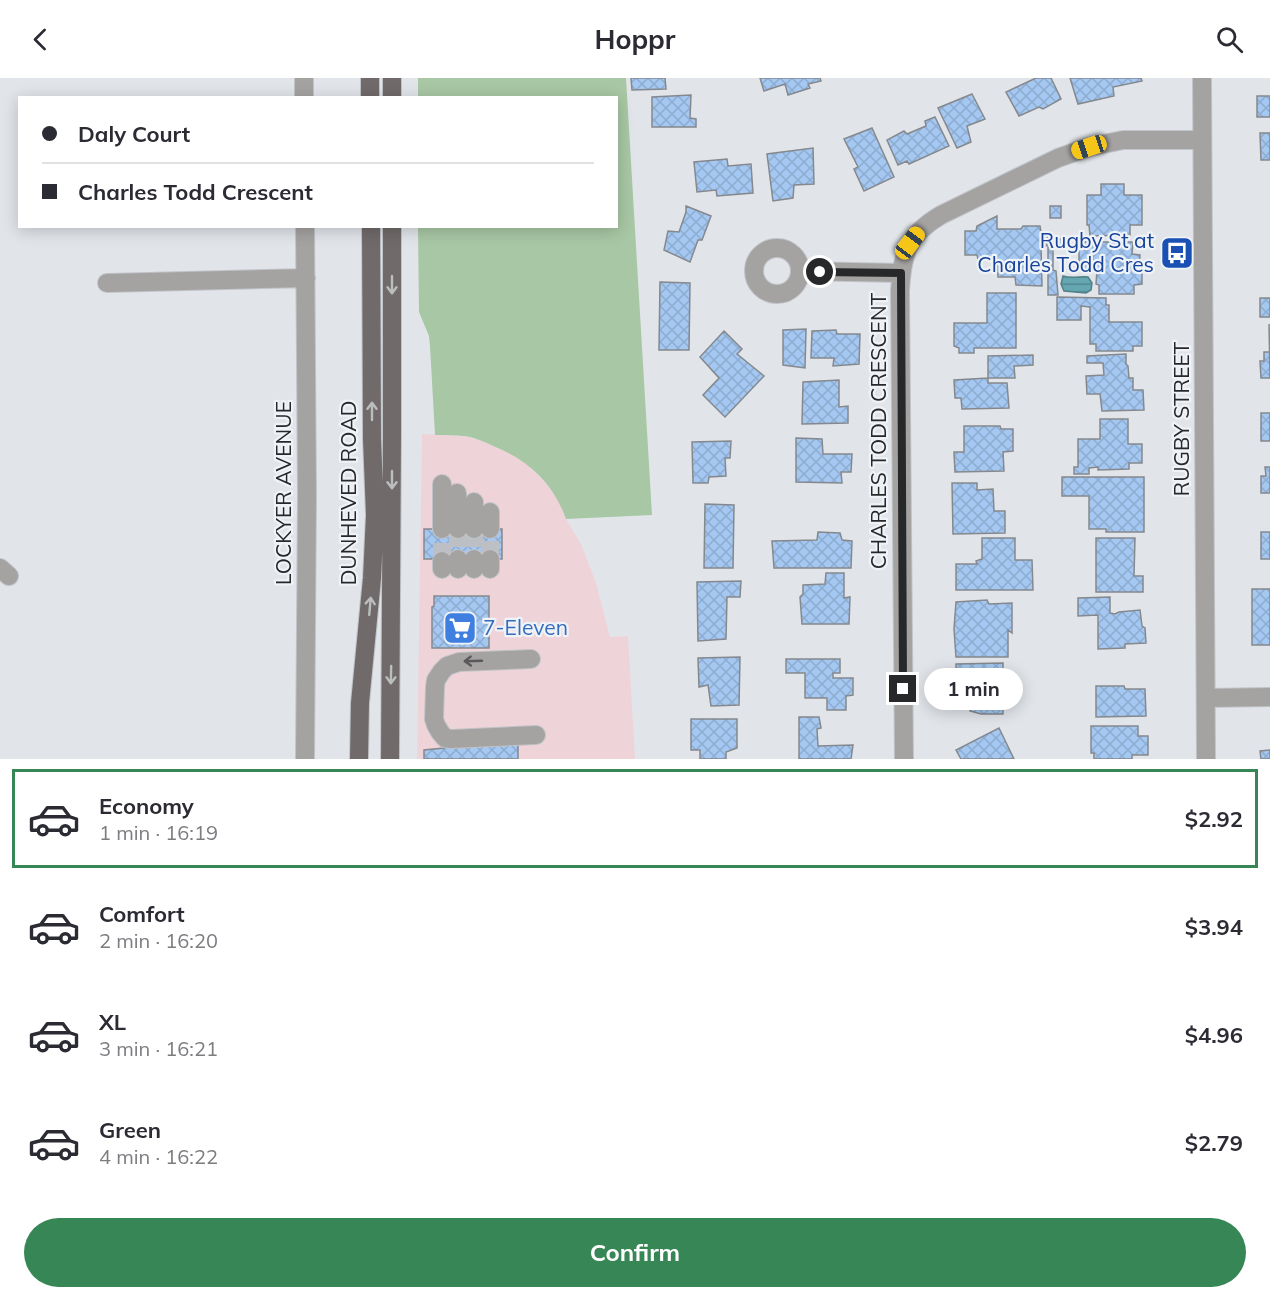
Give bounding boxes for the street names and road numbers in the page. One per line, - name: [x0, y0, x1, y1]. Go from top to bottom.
- street label: CHARLES TODD CRESCENT: [865, 292, 891, 569]
- street label: RUGBY STREET: [1168, 341, 1194, 496]
- street label: LOCKYER AVENUE: [270, 401, 296, 585]
- street label: DUNHEVED ROAD: [335, 401, 361, 585]

